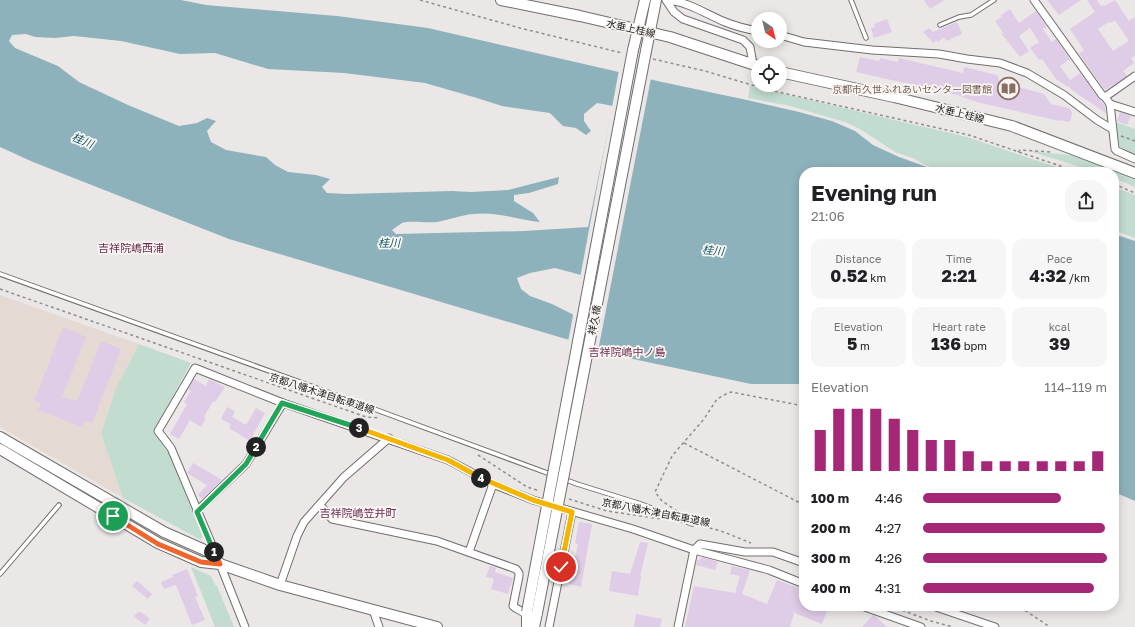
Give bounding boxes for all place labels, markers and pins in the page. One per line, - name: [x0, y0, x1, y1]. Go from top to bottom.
- library icon: 京都市久世ふれあいセンター図書館: [995, 76, 1021, 102]
- place label: 京都市久世ふれあいセンター図書館: [832, 83, 992, 95]
- pin: 3: [349, 418, 369, 438]
- pin: 2: [246, 437, 266, 457]
- pin: 4: [471, 468, 491, 488]
- pin: [96, 499, 130, 533]
- pin: 1: [204, 542, 224, 562]
- pin: [544, 550, 578, 584]

